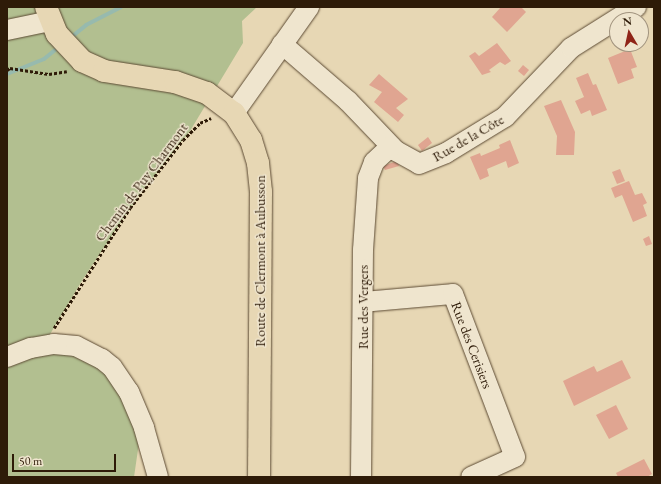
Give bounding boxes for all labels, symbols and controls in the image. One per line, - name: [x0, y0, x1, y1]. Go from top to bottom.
- north arrow: [609, 12, 649, 52]
- text: N: [622, 14, 633, 29]
- street label: Rue de la Côte: [429, 111, 507, 165]
- street label: Chemin de Puy Charmont: [91, 120, 191, 244]
- street label: Route de Clermont à Aubusson: [252, 175, 268, 347]
- street label: Rue des Vergers: [355, 265, 371, 349]
- street label: Rue des Cerisiers: [448, 299, 496, 391]
- scale bar: [14, 446, 118, 472]
- text: 50 m: [19, 453, 42, 469]

